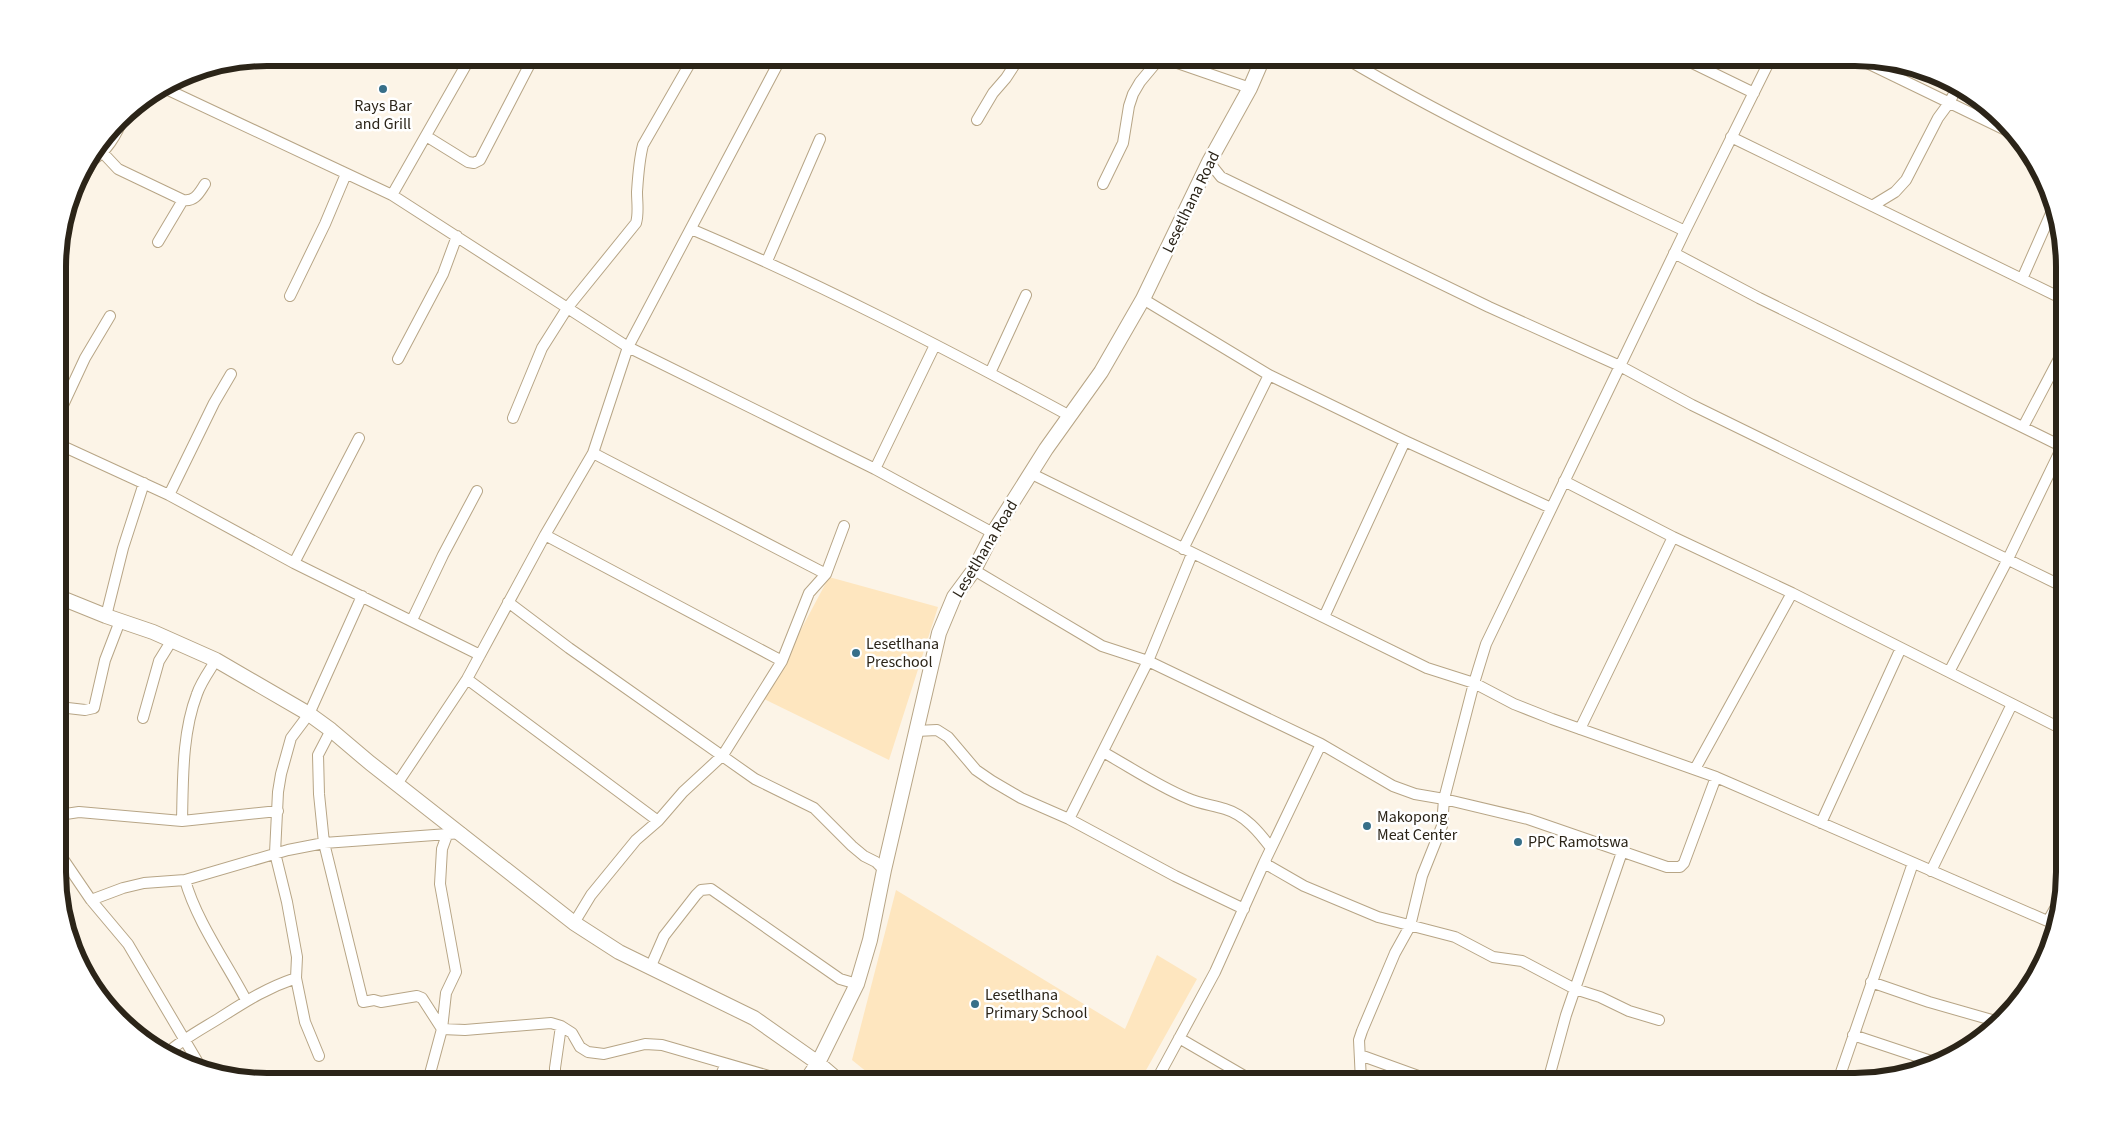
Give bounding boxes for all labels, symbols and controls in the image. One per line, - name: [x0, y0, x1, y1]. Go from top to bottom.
- marker: Rays Bar and Grill: [377, 83, 389, 95]
- place label: Rays Bar and Grill: [354, 95, 412, 135]
- street label: Lesetlhana Road: [1157, 147, 1225, 257]
- street label: Lesetlhana Road: [947, 496, 1023, 602]
- place label: Lesetlhana Preschool: [866, 633, 939, 673]
- marker: Lesetlhana Preschool: [850, 647, 862, 659]
- place label: Makopong Meat Center: [1377, 806, 1458, 846]
- marker: Makopong Meat Center: [1361, 820, 1373, 832]
- place label: PPC Ramotswa: [1528, 831, 1629, 853]
- marker: PPC Ramotswa: [1512, 836, 1524, 848]
- place label: Lesetlhana Primary School: [985, 984, 1087, 1024]
- marker: Lesetlhana Primary School: [969, 998, 981, 1010]

